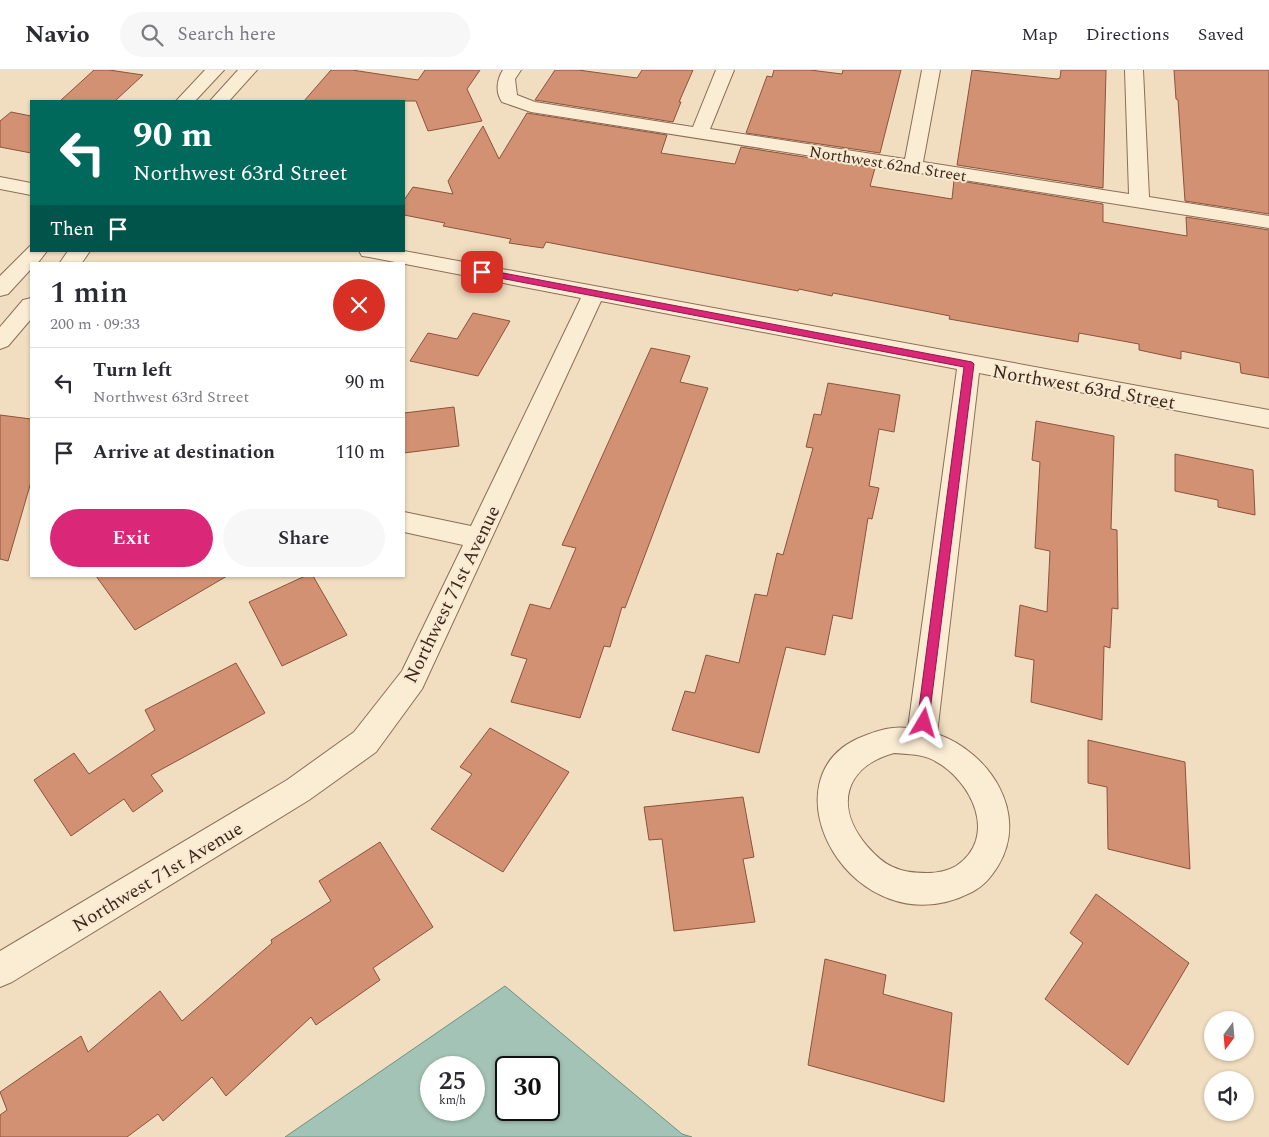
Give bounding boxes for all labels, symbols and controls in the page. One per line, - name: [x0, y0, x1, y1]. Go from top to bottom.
- search box: [120, 12, 470, 57]
- text: Navio: [25, 17, 90, 53]
- text: Search here: [178, 20, 276, 49]
- icon: search: [138, 21, 166, 49]
- text: Map: [1022, 21, 1058, 48]
- text: Directions: [1086, 21, 1170, 48]
- text: Saved: [1198, 21, 1244, 48]
- text: 90 m: [133, 109, 213, 162]
- icon: left: [50, 120, 115, 185]
- street label: Northwest 62nd Street: [807, 140, 969, 188]
- text: Northwest 63rd Street: [133, 157, 348, 190]
- text: Then: [50, 215, 94, 244]
- icon: arrive: [104, 215, 132, 243]
- pin: [461, 251, 503, 293]
- icon: arrive: [468, 258, 496, 286]
- text: 1 min: [50, 270, 128, 316]
- button: close: [333, 279, 385, 331]
- text: 200 m · 09:33: [50, 312, 140, 336]
- text: Turn left: [93, 356, 172, 385]
- street label: Northwest 63rd Street: [990, 357, 1178, 418]
- text: 90 m: [345, 368, 385, 397]
- icon: left: [50, 369, 78, 397]
- text: Northwest 63rd Street: [93, 385, 249, 409]
- text: Arrive at destination: [93, 438, 275, 467]
- text: 110 m: [335, 438, 385, 467]
- icon: arrive: [50, 439, 78, 467]
- street label: Northwest 71st Avenue: [397, 501, 508, 689]
- button: Exit: [50, 509, 213, 567]
- button: Share: [223, 509, 385, 567]
- position arrow: [897, 696, 949, 748]
- street label: Northwest 71st Avenue: [67, 815, 249, 940]
- north arrow: [1204, 1011, 1254, 1061]
- map controls: [1204, 1011, 1254, 1121]
- speed limit sign: 30: [495, 1056, 560, 1121]
- text: 25: [438, 1063, 467, 1101]
- button: sound: [1204, 1071, 1254, 1121]
- text: km/h: [439, 1091, 466, 1110]

